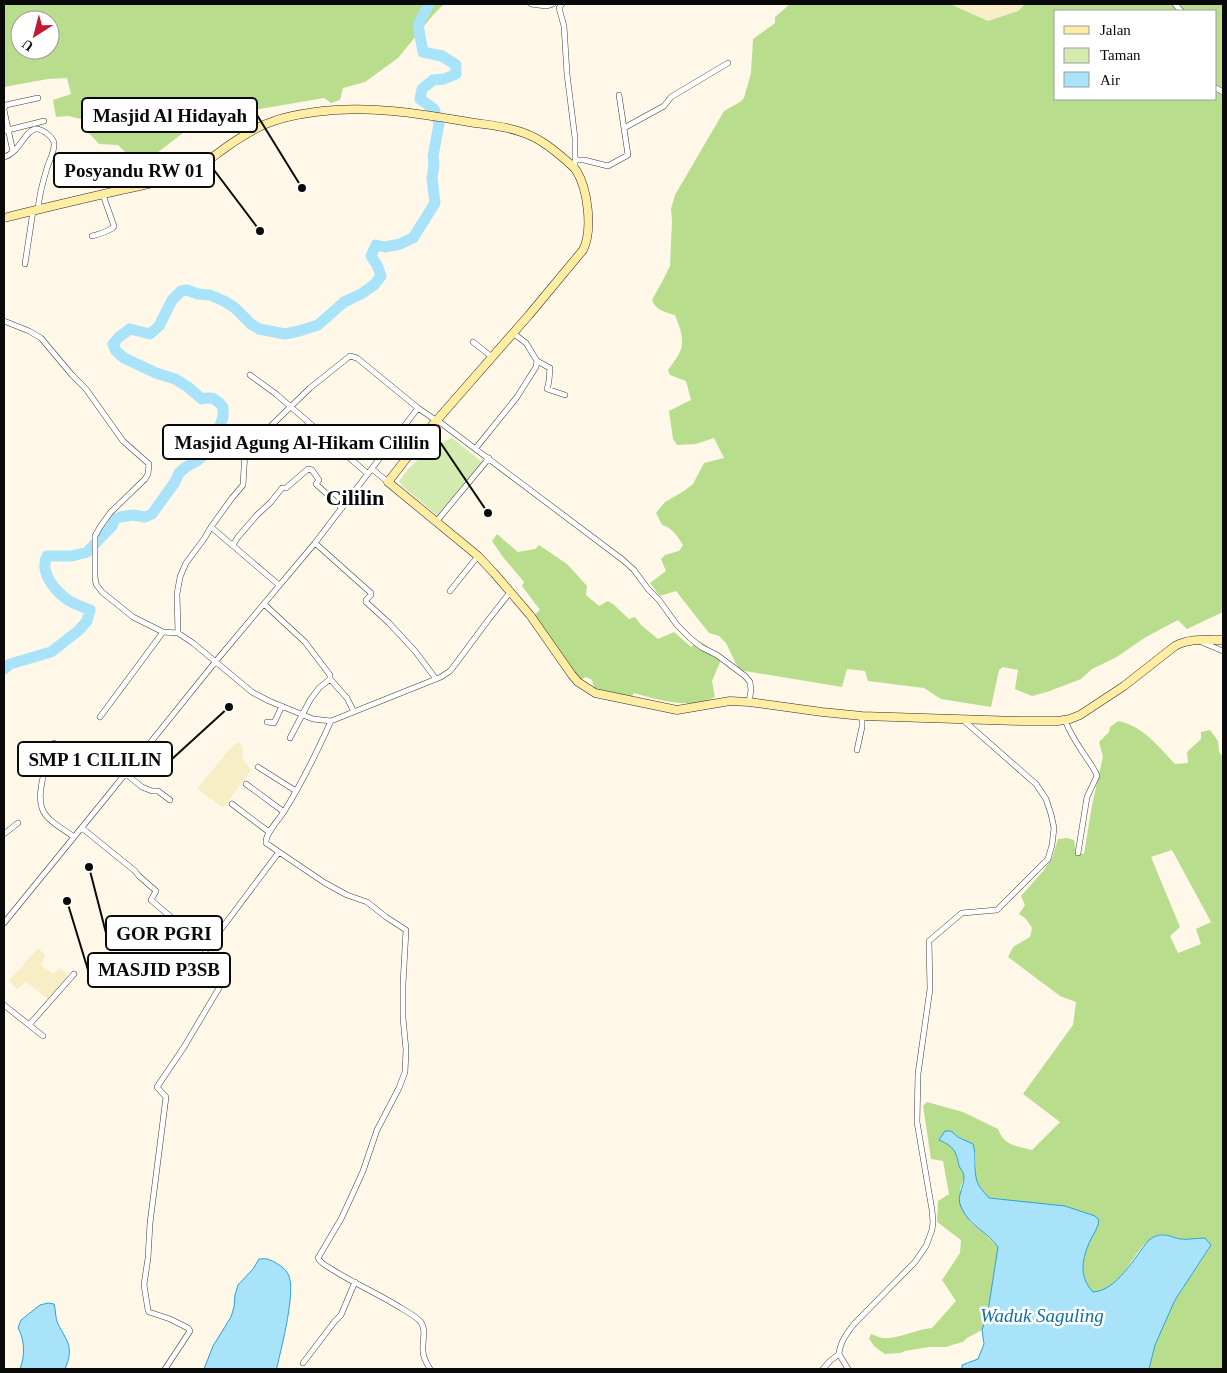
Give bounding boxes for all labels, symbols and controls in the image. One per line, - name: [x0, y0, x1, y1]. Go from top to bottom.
- north arrow: [10, 10, 60, 60]
- legend: [1054, 10, 1217, 100]
- text: Jalan: [1100, 22, 1131, 38]
- text: U: [19, 36, 36, 54]
- text: Taman: [1100, 47, 1141, 63]
- text: Air: [1100, 72, 1120, 88]
- callout: Masjid Al Hidayah: [82, 98, 257, 132]
- text: Masjid Al Hidayah: [93, 105, 247, 126]
- callout: Posyandu RW 01: [54, 153, 214, 187]
- text: Posyandu RW 01: [64, 160, 204, 181]
- callout: Masjid Agung Al-Hikam Cililin: [163, 425, 440, 459]
- text: Masjid Agung Al-Hikam Cililin: [175, 432, 430, 453]
- district label: Cililin: [326, 485, 384, 510]
- callout: SMP 1 CILILIN: [18, 742, 172, 776]
- text: SMP 1 CILILIN: [28, 749, 162, 770]
- callout: GOR PGRI: [106, 916, 222, 950]
- text: GOR PGRI: [116, 923, 212, 944]
- callout: MASJID P3SB: [88, 953, 230, 987]
- text: MASJID P3SB: [98, 959, 220, 980]
- water label: Waduk Saguling: [980, 1305, 1104, 1326]

